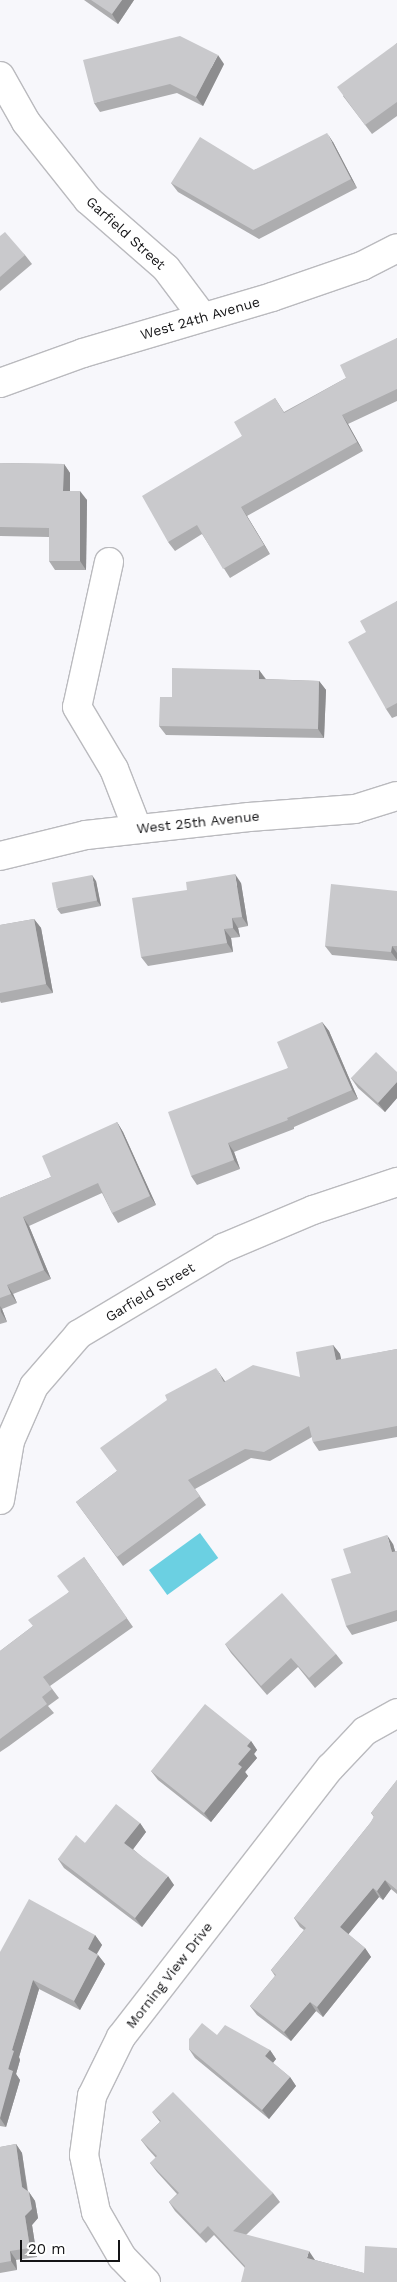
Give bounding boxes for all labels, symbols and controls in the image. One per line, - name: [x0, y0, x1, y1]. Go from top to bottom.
- street label: Garfield Street: [83, 193, 169, 273]
- street label: West 24th Avenue: [138, 293, 262, 343]
- street label: West 25th Avenue: [135, 807, 261, 837]
- street label: Garfield Street: [102, 1259, 198, 1325]
- street label: Morning View Drive: [122, 1918, 216, 2032]
- scale bar: [22, 2230, 122, 2262]
- text: 20 m: [28, 2240, 66, 2258]

